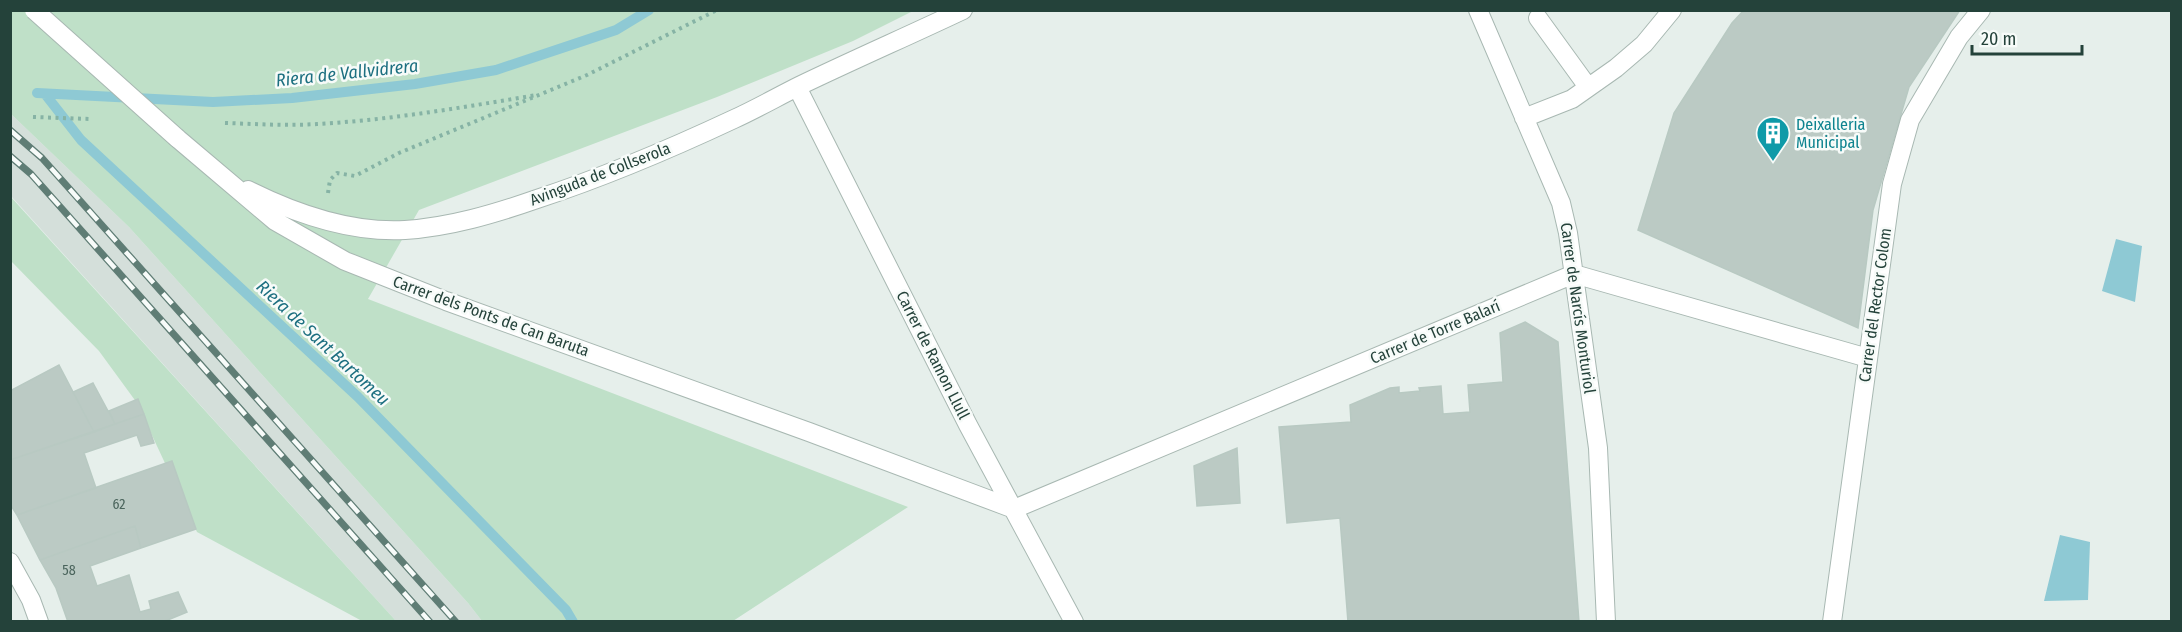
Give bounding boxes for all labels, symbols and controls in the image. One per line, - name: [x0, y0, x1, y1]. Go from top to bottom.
- scale bar: [1972, 18, 2082, 56]
- text: 20 m: [1981, 28, 2016, 50]
- water label: Riera de Vallvidrera: [275, 55, 419, 91]
- building icon: Deixalleria Municipal: [1755, 115, 1791, 162]
- place label: Deixalleria Municipal: [1796, 115, 1866, 152]
- street label: Avinguda de Collserola: [527, 138, 673, 210]
- street label: Carrer de Narcís Monturiol: [1557, 221, 1599, 395]
- street label: Carrer del Rector Colom: [1855, 227, 1895, 383]
- street label: Carrer dels Ponts de Can Baruta: [390, 272, 592, 360]
- water label: Riera de Sant Bartomeu: [252, 276, 394, 410]
- street label: Carrer de Ramon Llull: [892, 288, 974, 422]
- street label: Carrer de Torre Balarí: [1367, 296, 1503, 368]
- house number: 62: [113, 496, 126, 513]
- house number: 58: [62, 562, 76, 579]

